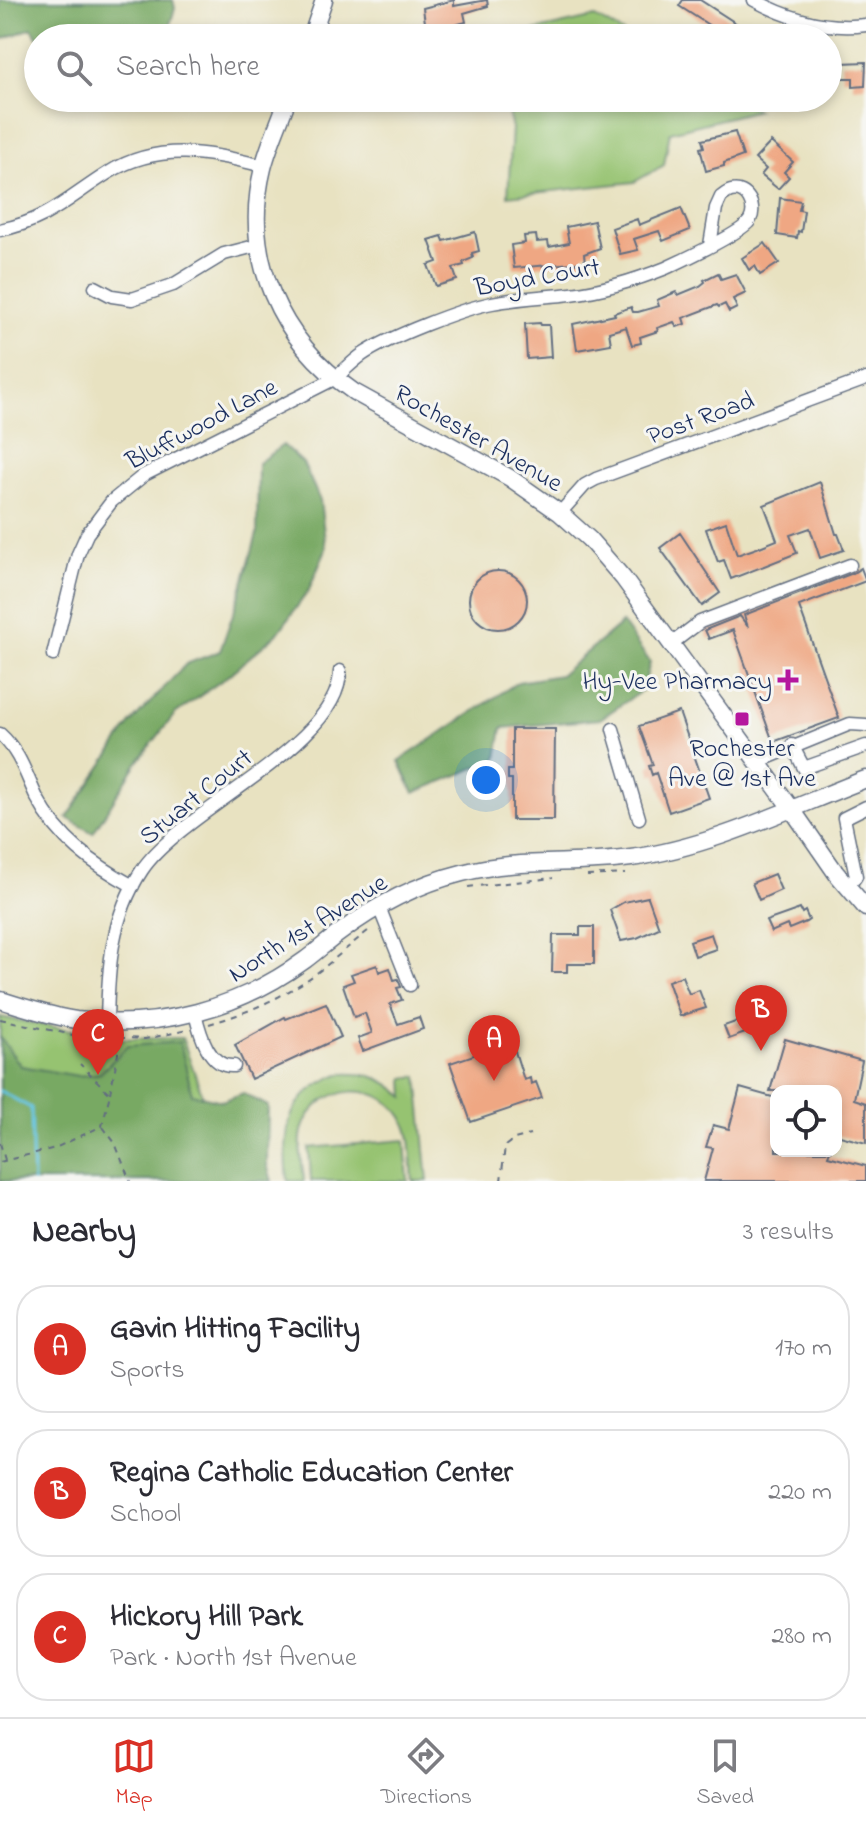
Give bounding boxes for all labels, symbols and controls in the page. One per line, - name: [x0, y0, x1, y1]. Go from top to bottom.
- search box: [24, 24, 842, 112]
- icon: search: [52, 46, 96, 90]
- text: Search here: [116, 46, 260, 90]
- street label: Boyd Court: [471, 249, 603, 309]
- street label: Bluffwood Lane: [119, 370, 285, 482]
- street label: Rochester Avenue: [386, 376, 569, 504]
- street label: Post Road: [642, 383, 761, 457]
- place label: Hy-Vee Pharmacy: [583, 664, 772, 702]
- marker: Hy-Vee Pharmacy: [779, 671, 797, 689]
- marker: Rochester Ave @ 1st Ave: [733, 710, 751, 728]
- place label: Rochester Ave @ 1st Ave: [668, 731, 816, 799]
- street label: Stuart Court: [132, 740, 262, 856]
- your location: [466, 760, 506, 800]
- street label: North 1st Avenue: [222, 865, 396, 994]
- pin: B: [735, 985, 787, 1051]
- pin: C: [72, 1009, 124, 1075]
- pin: A: [468, 1015, 520, 1081]
- map controls: [770, 1085, 842, 1157]
- button: locate: [770, 1085, 842, 1157]
- text: Nearby: [32, 1208, 136, 1258]
- text: 3 results: [743, 1214, 834, 1252]
- text: Gavin Hitting Facility: [110, 1308, 360, 1352]
- text: A: [52, 1330, 68, 1368]
- text: 170 m: [775, 1330, 832, 1368]
- text: Sports: [110, 1352, 184, 1390]
- text: Regina Catholic Education Center: [110, 1452, 513, 1496]
- text: B: [51, 1474, 69, 1512]
- text: 220 m: [768, 1474, 832, 1512]
- text: School: [110, 1496, 181, 1534]
- text: Hickory Hill Park: [110, 1596, 303, 1640]
- text: C: [53, 1618, 67, 1656]
- text: 280 m: [771, 1618, 832, 1656]
- text: Park · North 1st Avenue: [110, 1640, 357, 1678]
- tab: Map: [112, 1734, 156, 1814]
- tab: Directions: [381, 1734, 472, 1814]
- tab: Saved: [696, 1734, 754, 1814]

